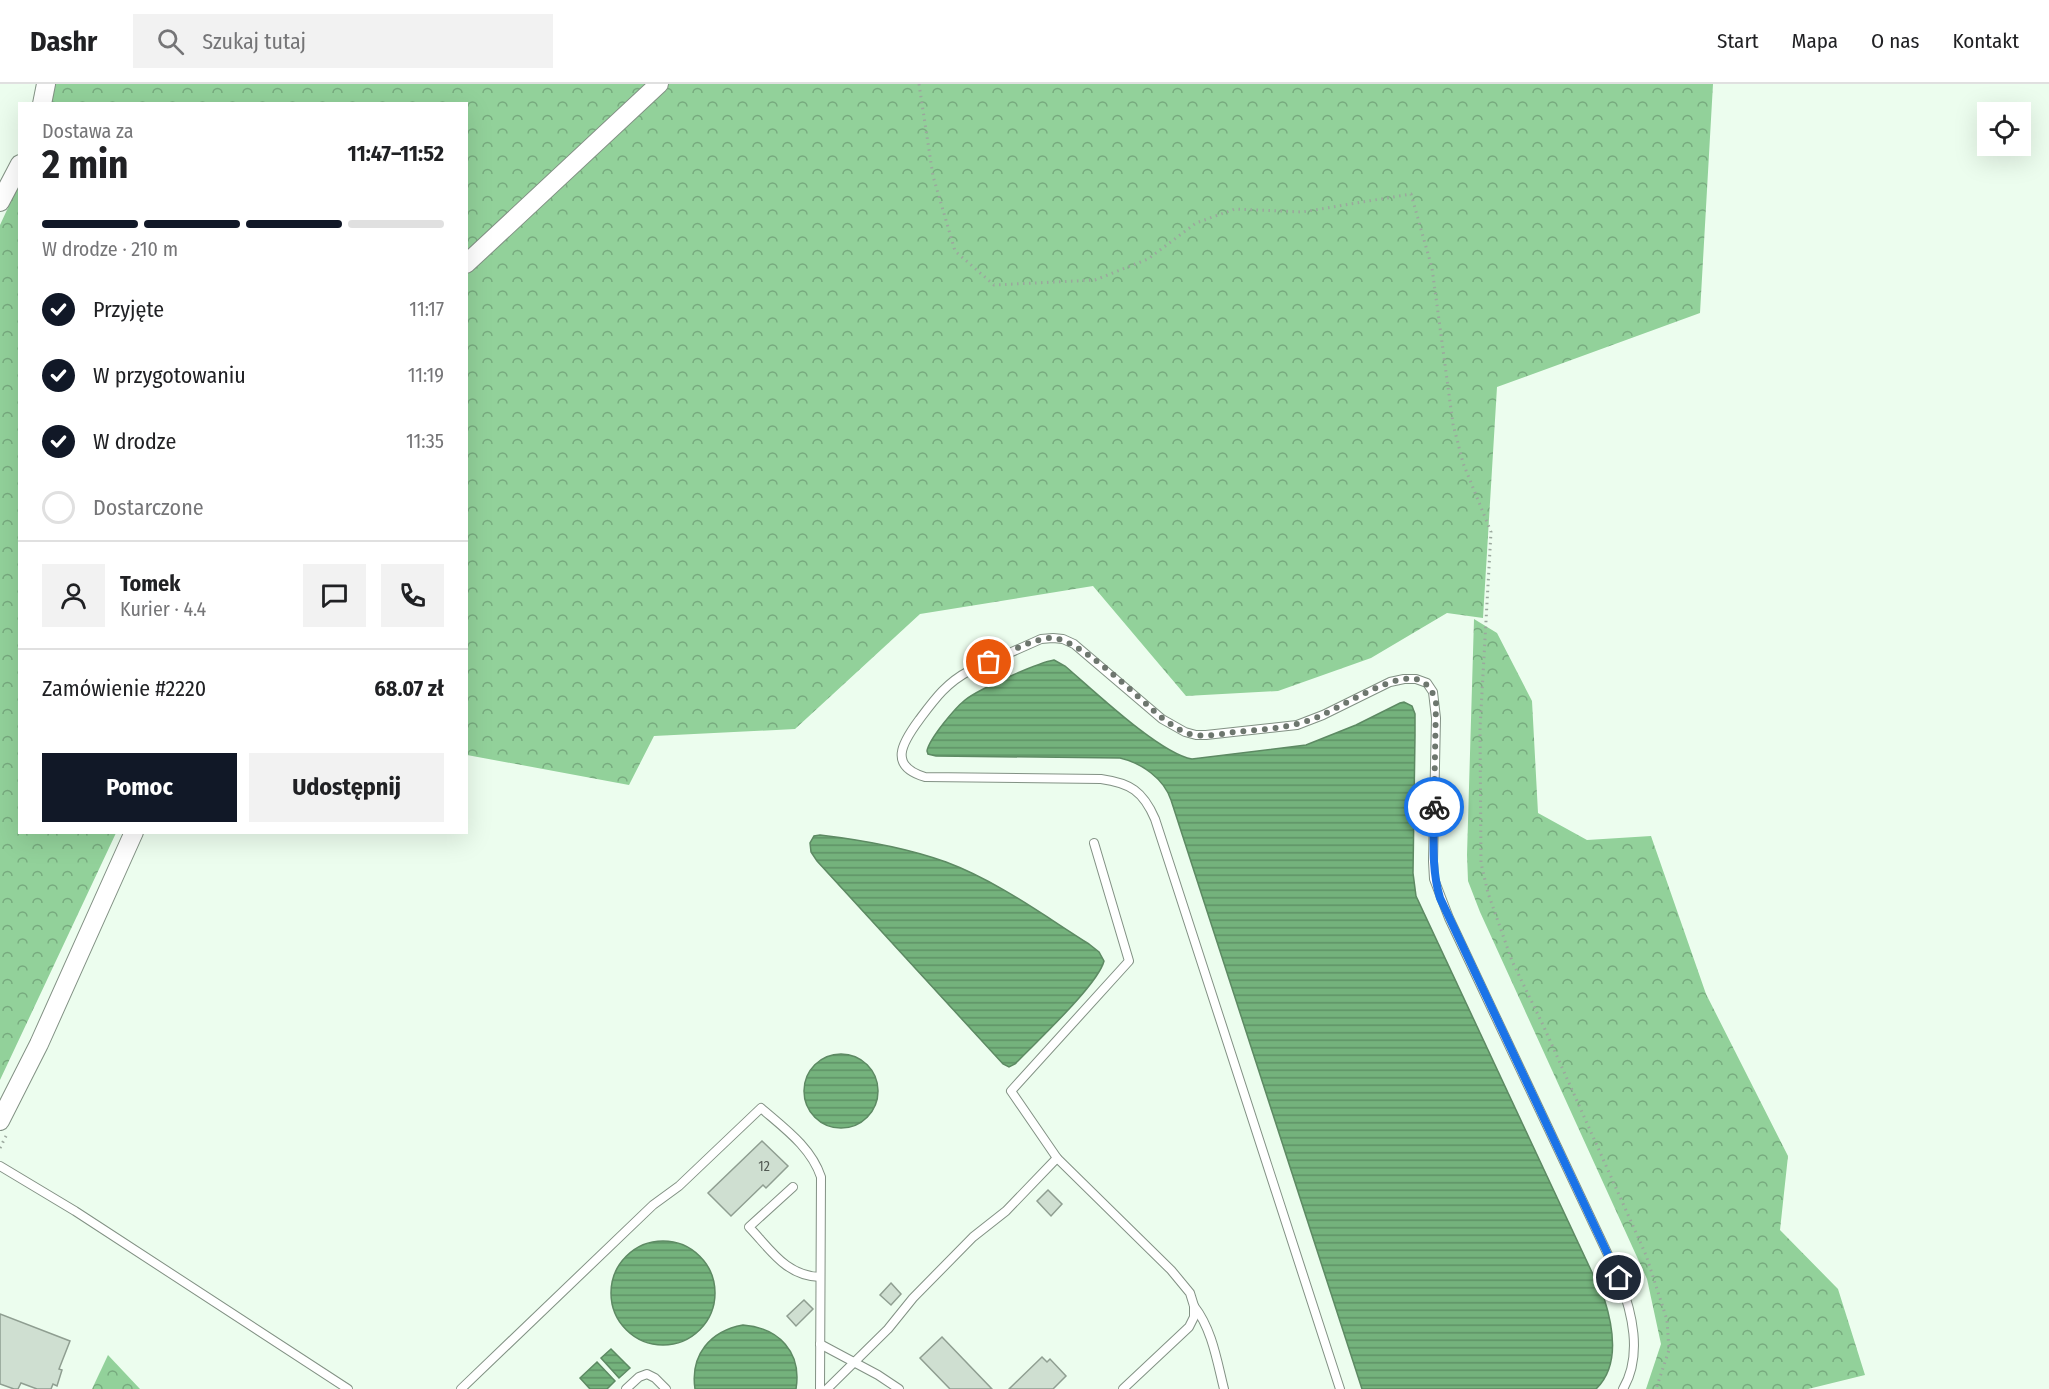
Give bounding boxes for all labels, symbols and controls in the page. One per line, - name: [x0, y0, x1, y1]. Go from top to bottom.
- search box: [133, 14, 553, 68]
- text: Dashr: [30, 25, 97, 58]
- icon: search: [154, 25, 187, 58]
- text: Szukaj tutaj: [202, 28, 306, 55]
- text: Start: [1717, 28, 1759, 54]
- text: Mapa: [1792, 28, 1838, 54]
- text: O nas: [1871, 28, 1919, 54]
- text: Kontakt: [1952, 28, 2019, 54]
- map controls: [1977, 102, 2031, 156]
- button: locate: [1977, 102, 2031, 156]
- text: Dostawa za: [42, 119, 134, 143]
- text: 11:47–11:52: [348, 140, 444, 167]
- text: 2 min: [42, 142, 128, 188]
- text: W drodze · 210 m: [42, 237, 178, 261]
- icon: check: [42, 293, 75, 326]
- text: Przyjęte: [93, 296, 164, 323]
- text: 11:17: [409, 297, 444, 321]
- icon: check: [42, 359, 75, 392]
- text: W przygotowaniu: [93, 362, 246, 389]
- text: 11:19: [408, 363, 444, 387]
- icon: check: [42, 425, 75, 458]
- text: W drodze: [93, 428, 176, 455]
- text: 11:35: [406, 429, 444, 453]
- text: Dostarczone: [93, 494, 204, 521]
- button: person: [42, 564, 105, 627]
- button: chat: [303, 564, 366, 627]
- button: phone: [381, 564, 444, 627]
- text: Tomek: [120, 570, 180, 597]
- text: Kurier · 4.4: [120, 597, 206, 621]
- pin: [963, 636, 1014, 687]
- icon: bag: [972, 645, 1005, 678]
- text: Zamówienie #2220: [42, 675, 206, 702]
- text: 68.07 zł: [374, 675, 444, 702]
- button: Pomoc: [42, 753, 237, 822]
- button: Udostępnij: [249, 753, 444, 822]
- courier: [1404, 777, 1464, 837]
- icon: bike: [1418, 791, 1451, 824]
- house number: 12: [758, 1158, 770, 1175]
- pin: [1593, 1252, 1644, 1303]
- icon: home: [1602, 1261, 1635, 1294]

